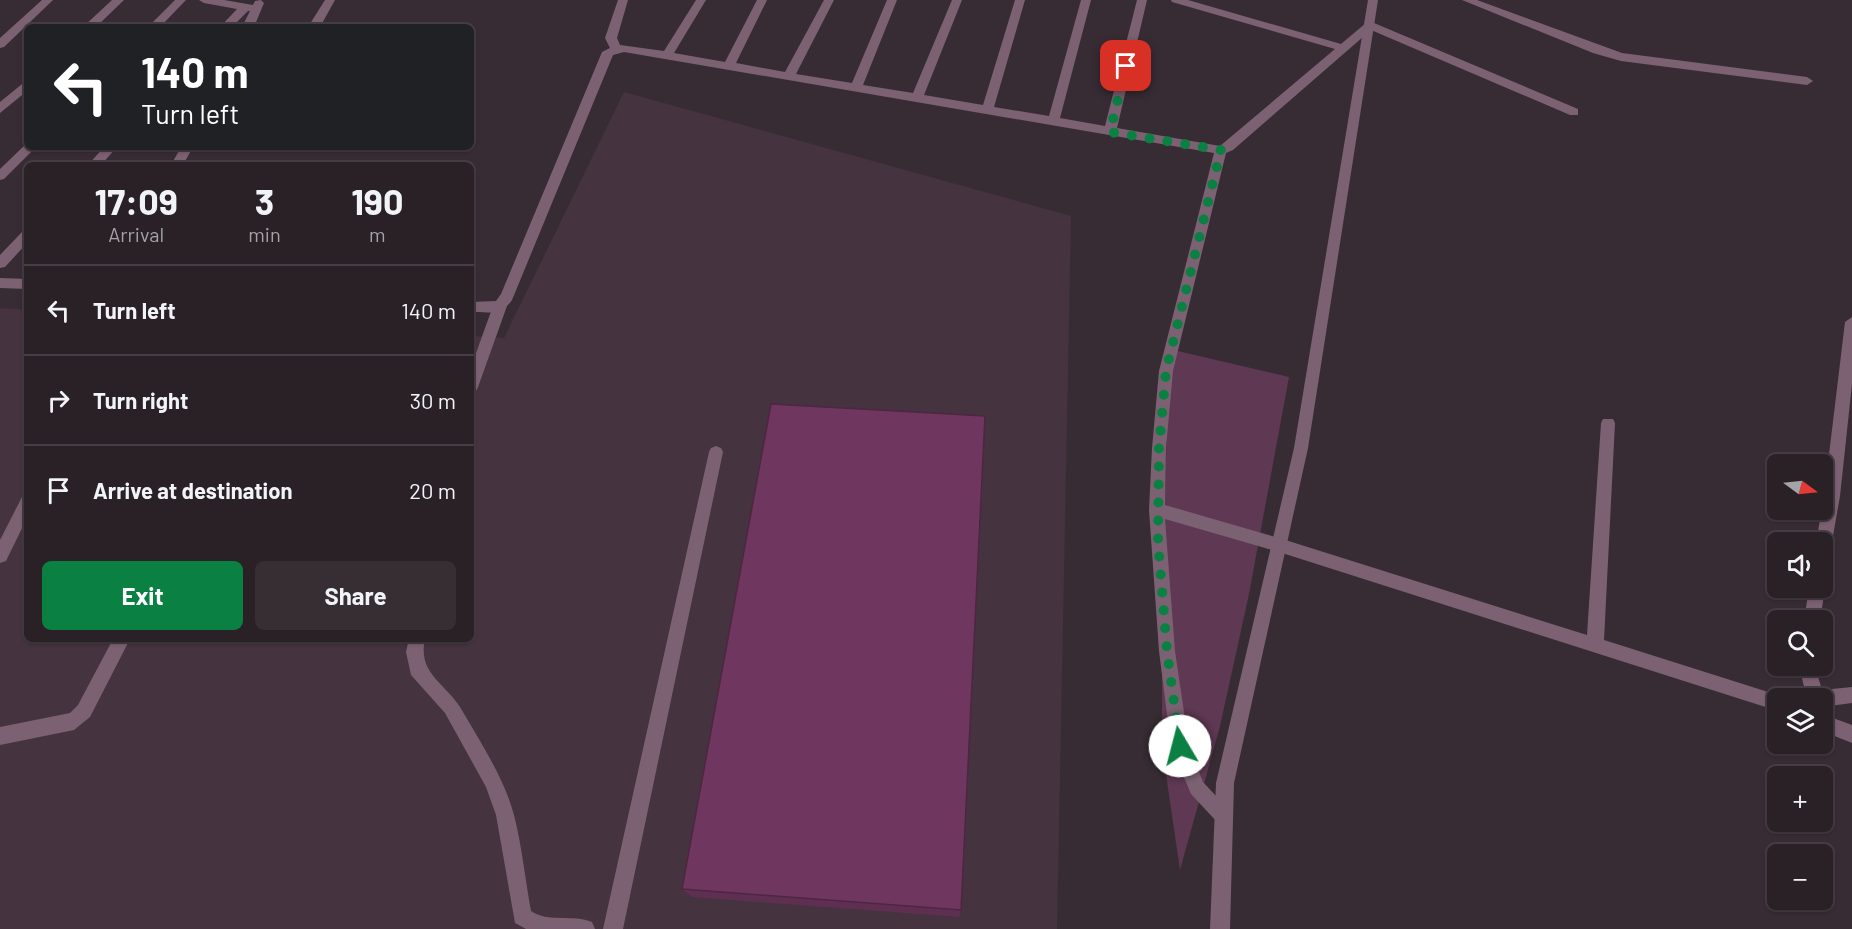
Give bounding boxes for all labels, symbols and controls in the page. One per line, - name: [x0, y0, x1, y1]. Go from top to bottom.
- pin: [1100, 40, 1151, 91]
- text: 140 m: [141, 46, 249, 96]
- icon: left: [42, 48, 120, 126]
- icon: arrive: [1109, 49, 1142, 82]
- text: Turn left: [141, 97, 239, 129]
- text: 17:09: [94, 179, 178, 222]
- text: 3: [255, 179, 274, 222]
- text: 190: [351, 179, 404, 222]
- text: Arrival: [108, 222, 164, 246]
- text: min: [248, 222, 281, 246]
- text: m: [369, 222, 386, 246]
- icon: left: [42, 294, 75, 327]
- text: Turn left: [93, 297, 176, 323]
- text: 140 m: [401, 297, 456, 323]
- icon: right: [42, 384, 75, 417]
- text: Turn right: [93, 387, 188, 413]
- text: 30 m: [410, 387, 456, 413]
- north arrow: [1767, 454, 1833, 520]
- map controls: [1767, 454, 1833, 910]
- icon: arrive: [42, 474, 75, 507]
- text: Arrive at destination: [93, 477, 292, 503]
- text: 20 m: [409, 477, 456, 503]
- button: sound: [1767, 532, 1833, 598]
- button: Exit: [42, 561, 243, 630]
- button: Share: [255, 561, 456, 630]
- button: search: [1767, 610, 1833, 676]
- button: layers: [1767, 688, 1833, 754]
- position arrow: [1148, 714, 1212, 778]
- button: +: [1767, 766, 1833, 832]
- button: −: [1767, 844, 1833, 910]

